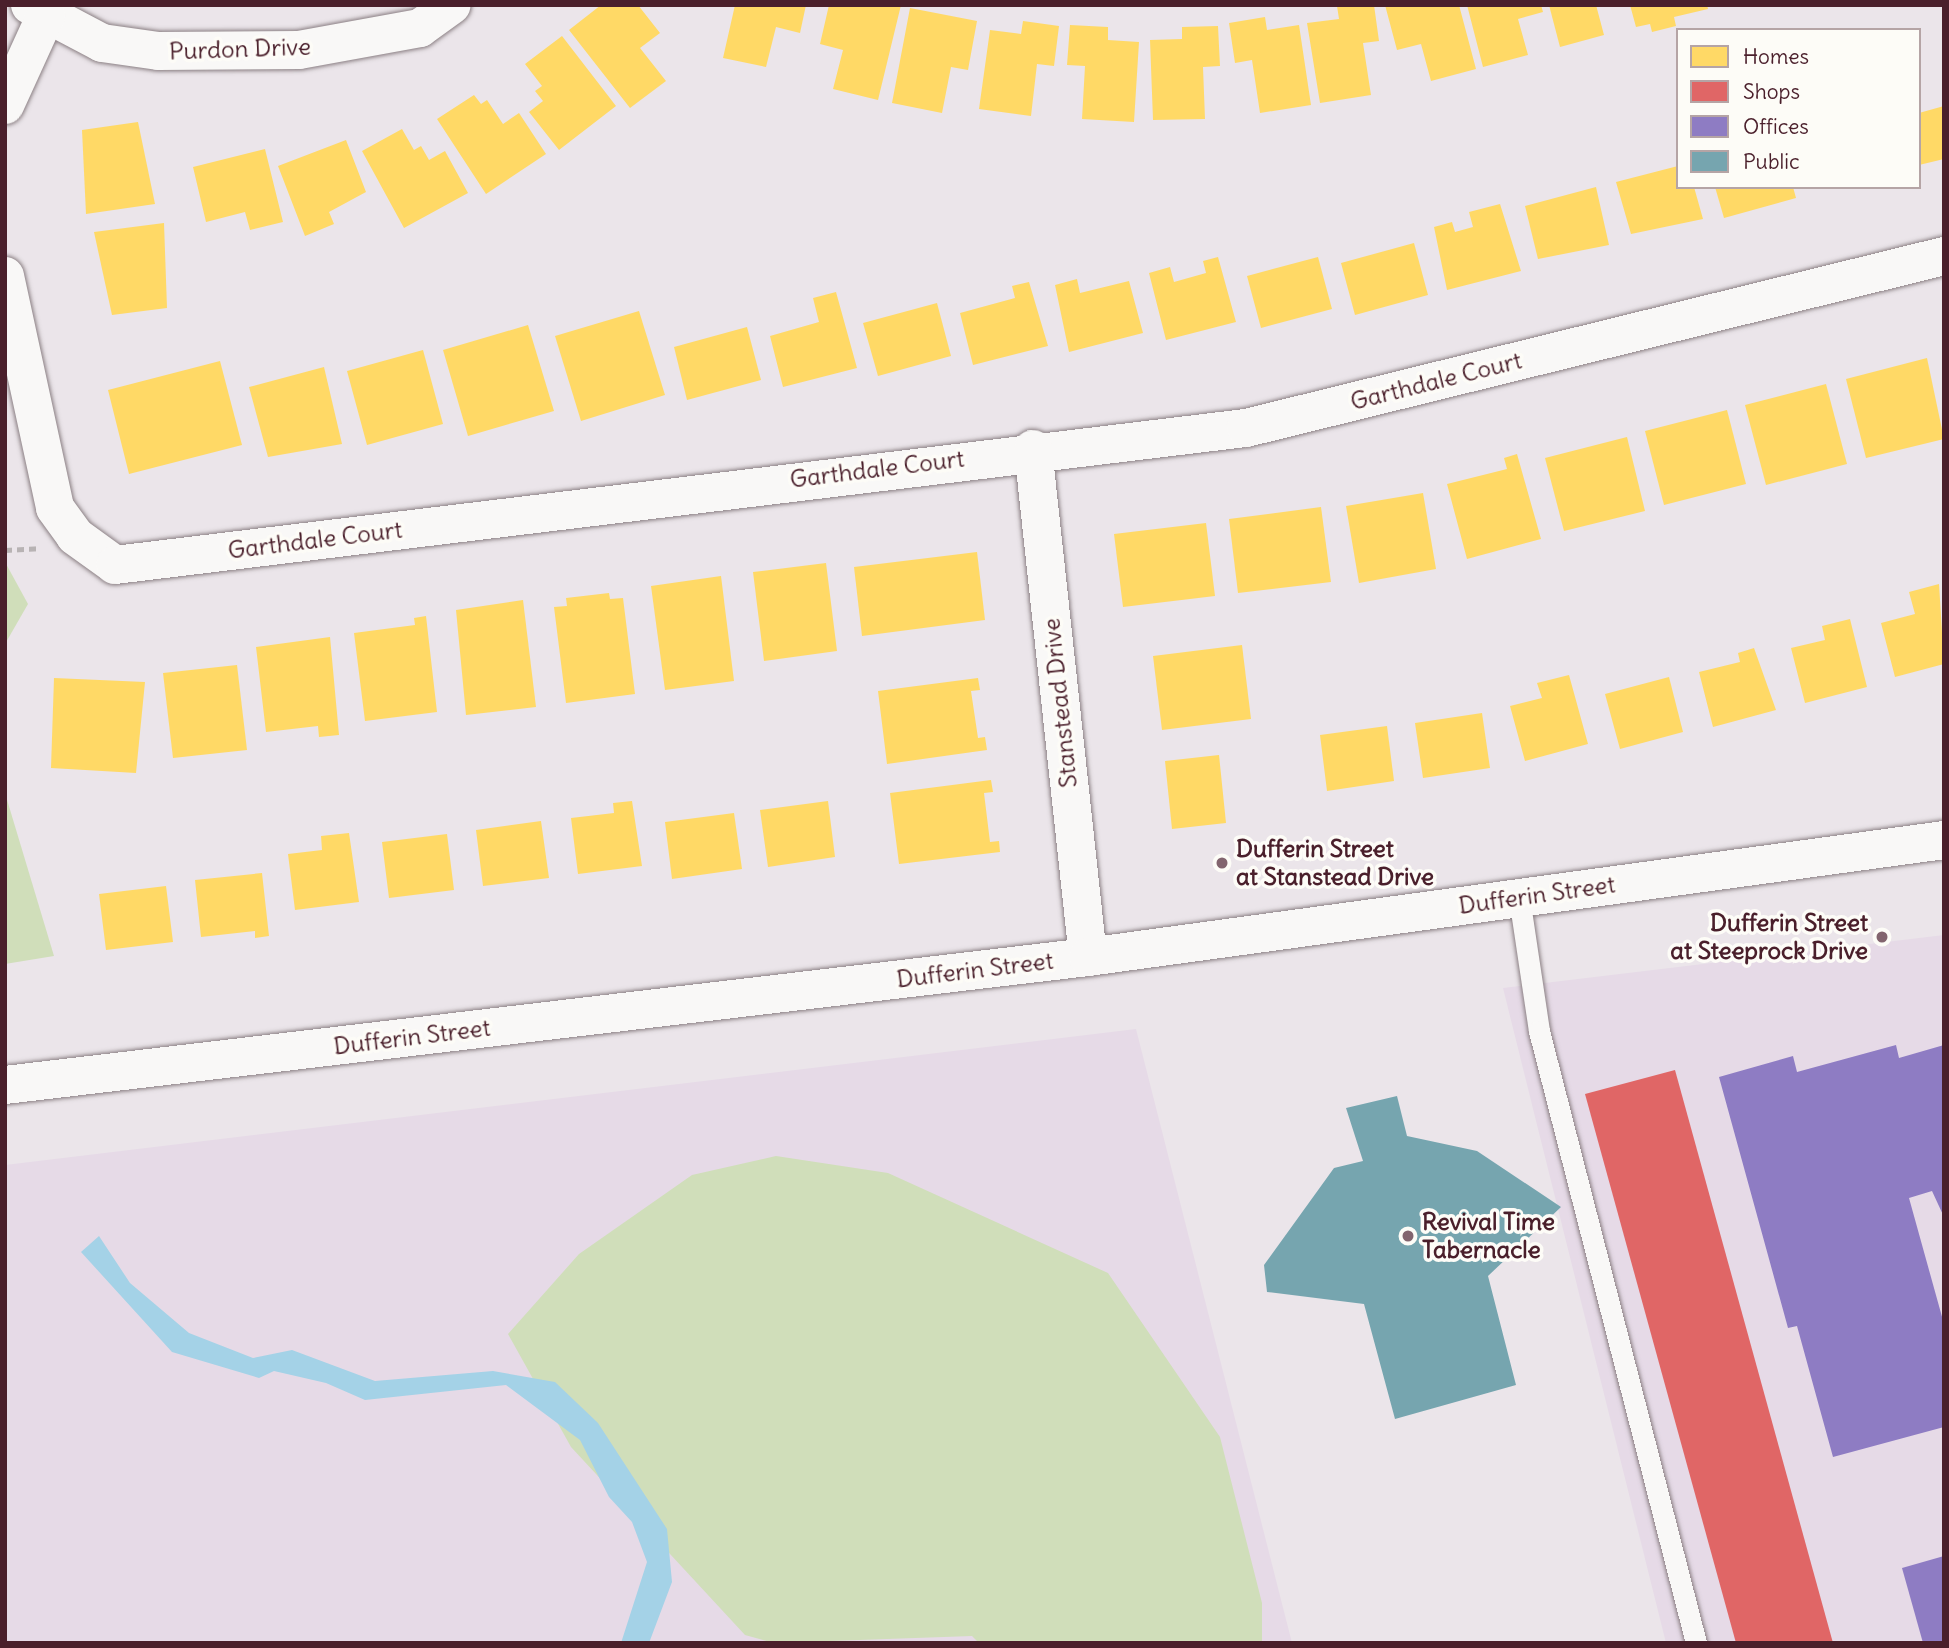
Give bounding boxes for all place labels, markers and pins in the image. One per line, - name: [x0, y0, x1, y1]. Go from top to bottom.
- place label: Dufferin Street at Stanstead Drive: [1236, 835, 1434, 891]
- marker: Dufferin Street at Stanstead Drive: [1214, 855, 1230, 871]
- place label: Dufferin Street at Steeprock Drive: [1670, 909, 1868, 965]
- marker: Dufferin Street at Steeprock Drive: [1874, 929, 1890, 945]
- place label: Revival Time Tabernacle: [1422, 1208, 1555, 1264]
- marker: Revival Time Tabernacle: [1400, 1228, 1416, 1244]

